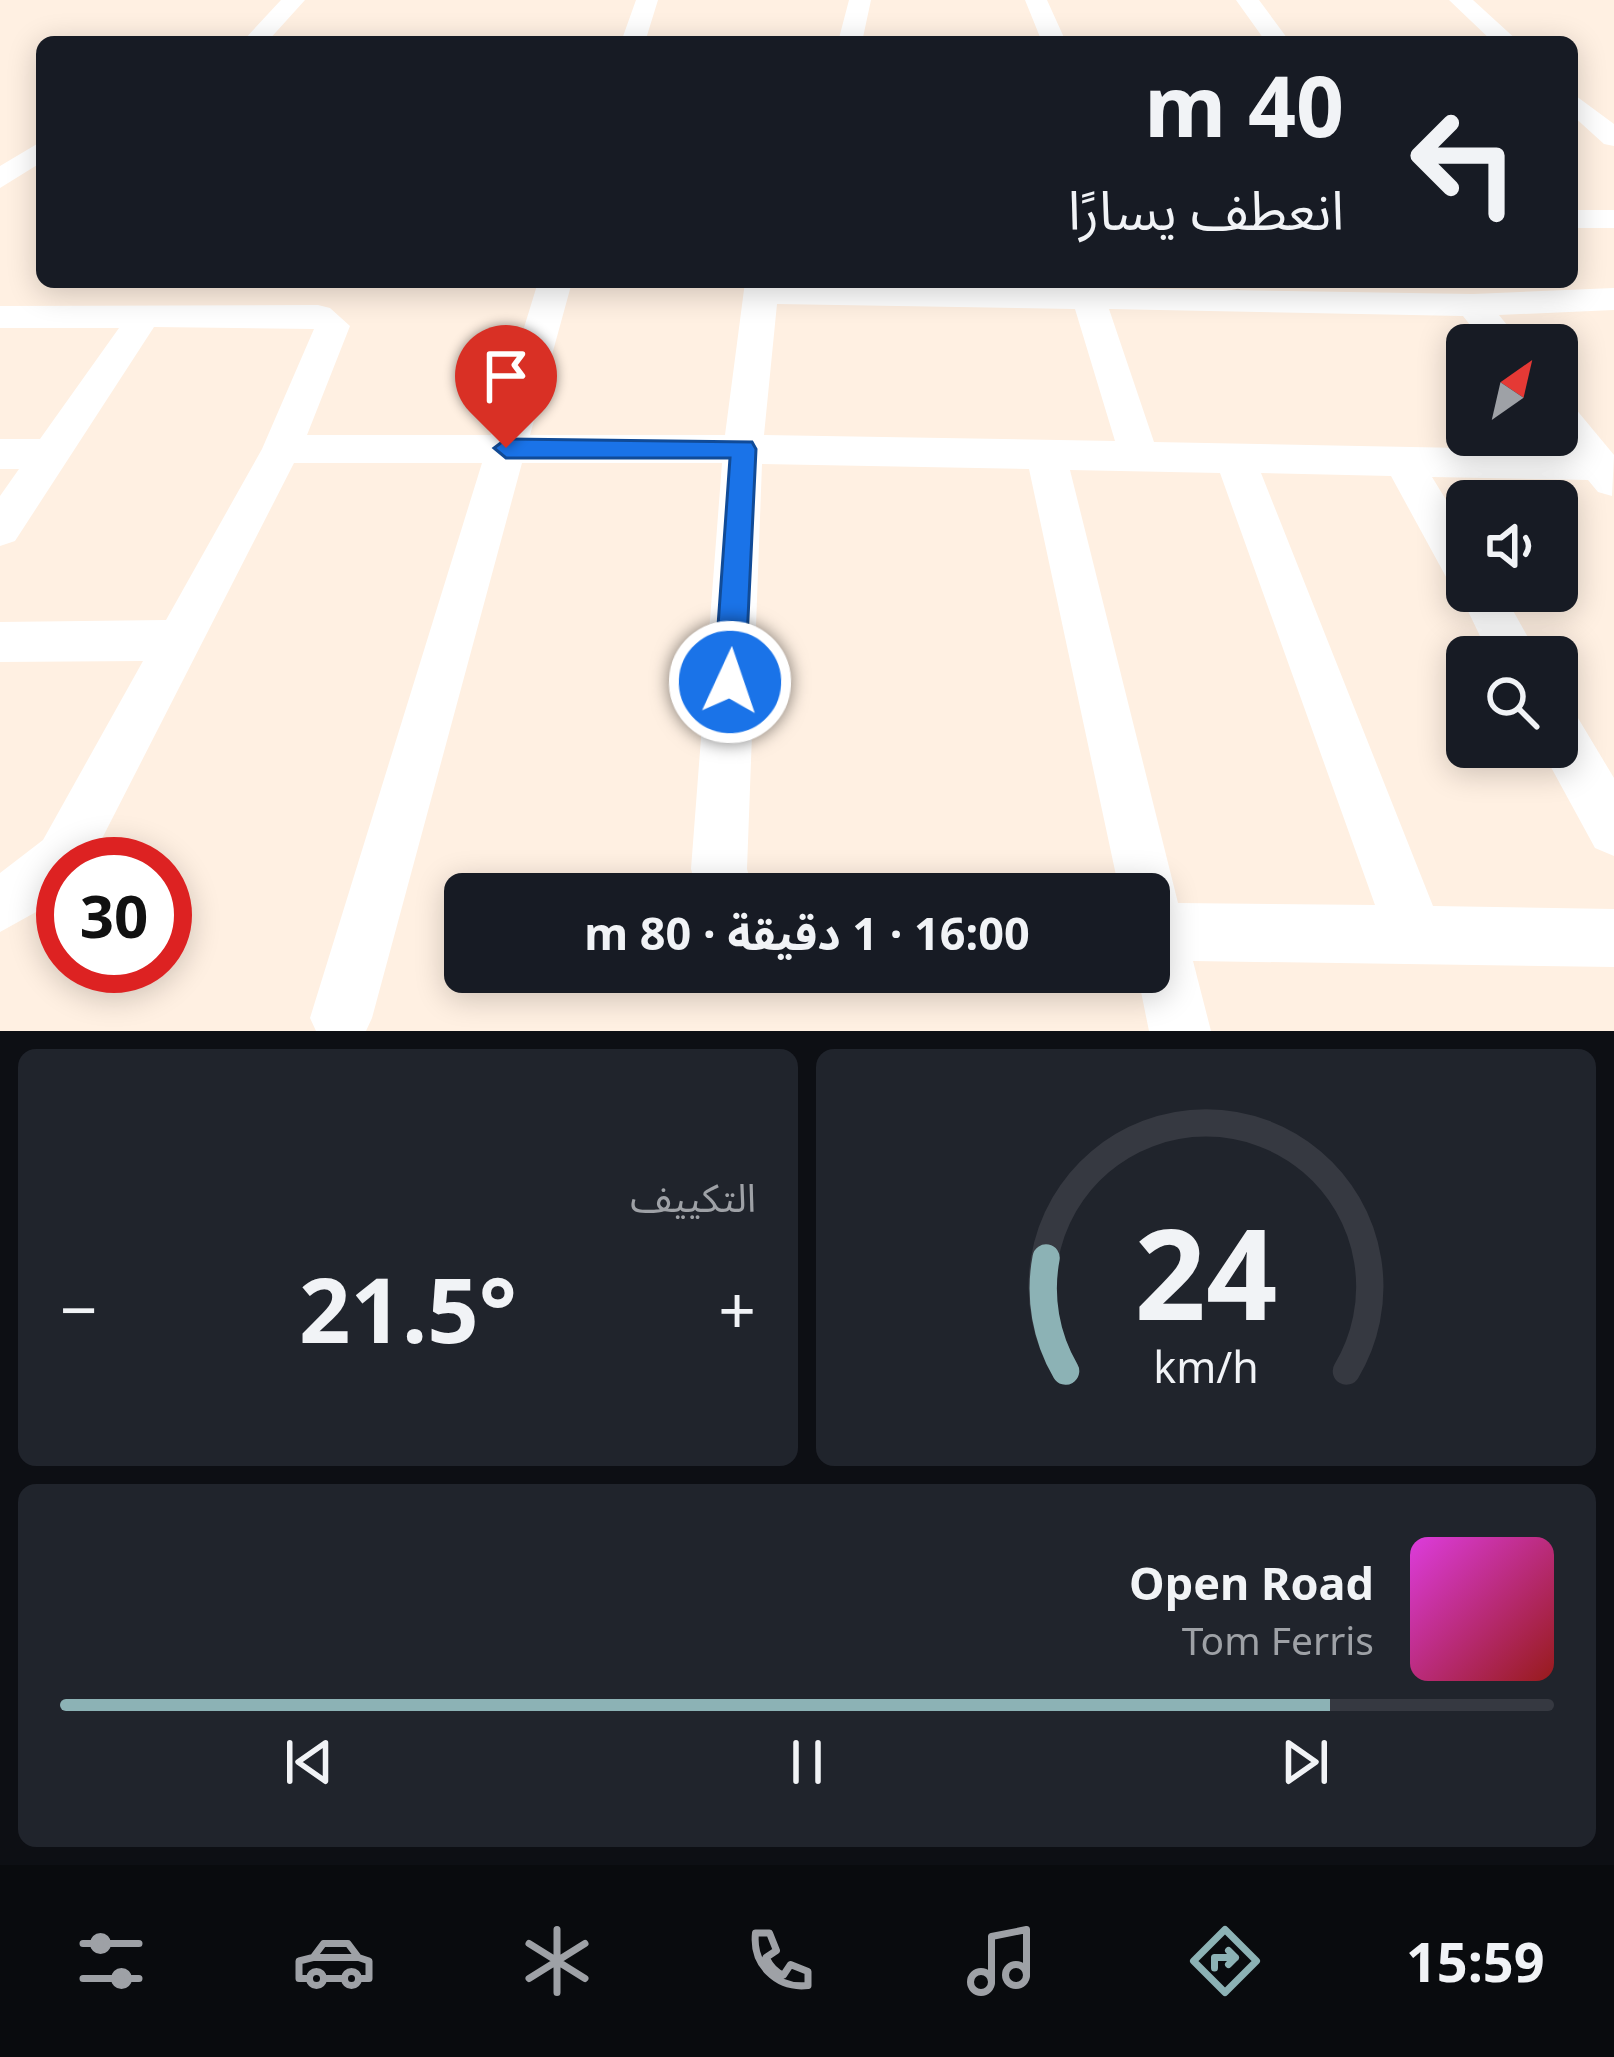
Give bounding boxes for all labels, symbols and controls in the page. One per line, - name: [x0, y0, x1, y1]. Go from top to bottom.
- text: 40 m: [1144, 47, 1344, 162]
- icon: left: [1386, 84, 1542, 240]
- text: انعطف يسارًا: [1068, 172, 1344, 246]
- north arrow: [1446, 324, 1578, 456]
- map controls: [1446, 324, 1578, 768]
- pin: [455, 325, 557, 448]
- icon: arrive: [473, 343, 539, 409]
- button: sound: [1446, 480, 1578, 612]
- position arrow: [667, 619, 793, 745]
- button: search: [1446, 636, 1578, 768]
- speed limit sign: 30: [36, 837, 192, 993]
- text: 16:00 · 1 دقيقة · 80 m: [584, 902, 1030, 963]
- text: التكييف: [630, 1170, 756, 1223]
- text: 24: [1135, 1187, 1277, 1357]
- text: 21.5°: [299, 1247, 517, 1369]
- text: −: [60, 1263, 98, 1353]
- text: +: [718, 1263, 756, 1353]
- text: km/h: [1153, 1336, 1259, 1395]
- text: Open Road: [1129, 1552, 1374, 1613]
- text: Tom Ferris: [1182, 1613, 1374, 1666]
- icon: previous: [276, 1729, 342, 1795]
- icon: pause: [774, 1729, 840, 1795]
- icon: next: [1272, 1729, 1338, 1795]
- icon: filters: [69, 1919, 153, 2003]
- icon: car: [292, 1919, 376, 2003]
- icon: climate: [515, 1919, 599, 2003]
- icon: phone: [738, 1919, 822, 2003]
- icon: music: [960, 1919, 1044, 2003]
- icon: directions: [1183, 1919, 1267, 2003]
- text: 15:59: [1406, 1924, 1545, 1998]

